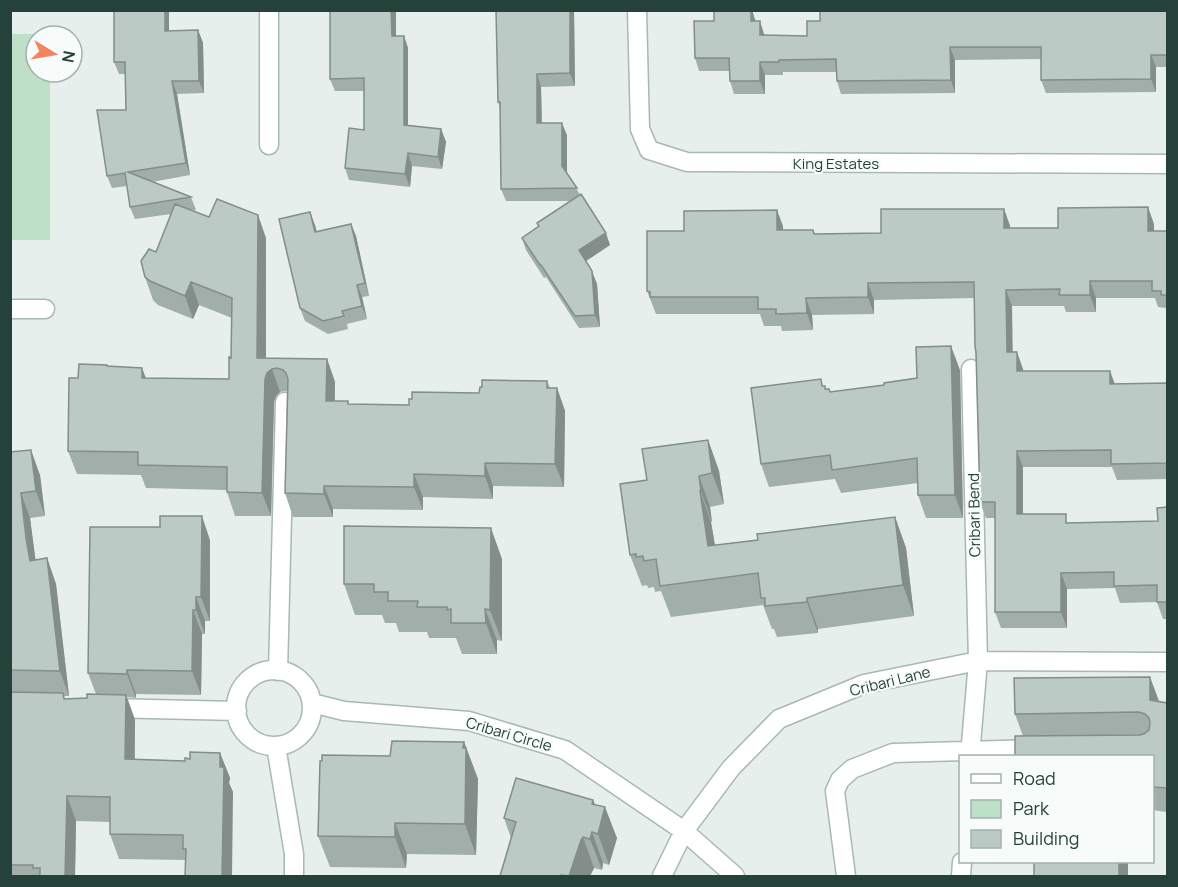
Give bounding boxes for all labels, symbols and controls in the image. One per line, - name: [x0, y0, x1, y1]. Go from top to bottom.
- north arrow: [24, 24, 84, 84]
- text: N: [57, 49, 81, 65]
- street label: King Estates: [793, 153, 879, 174]
- street label: Cribari Bend: [963, 473, 985, 557]
- street label: Cribari Lane: [847, 661, 933, 701]
- street label: Cribari Circle: [464, 712, 555, 756]
- legend: [959, 755, 1154, 863]
- text: Road: [1013, 766, 1056, 790]
- text: Park: [1013, 796, 1050, 820]
- text: Building: [1013, 826, 1079, 850]

